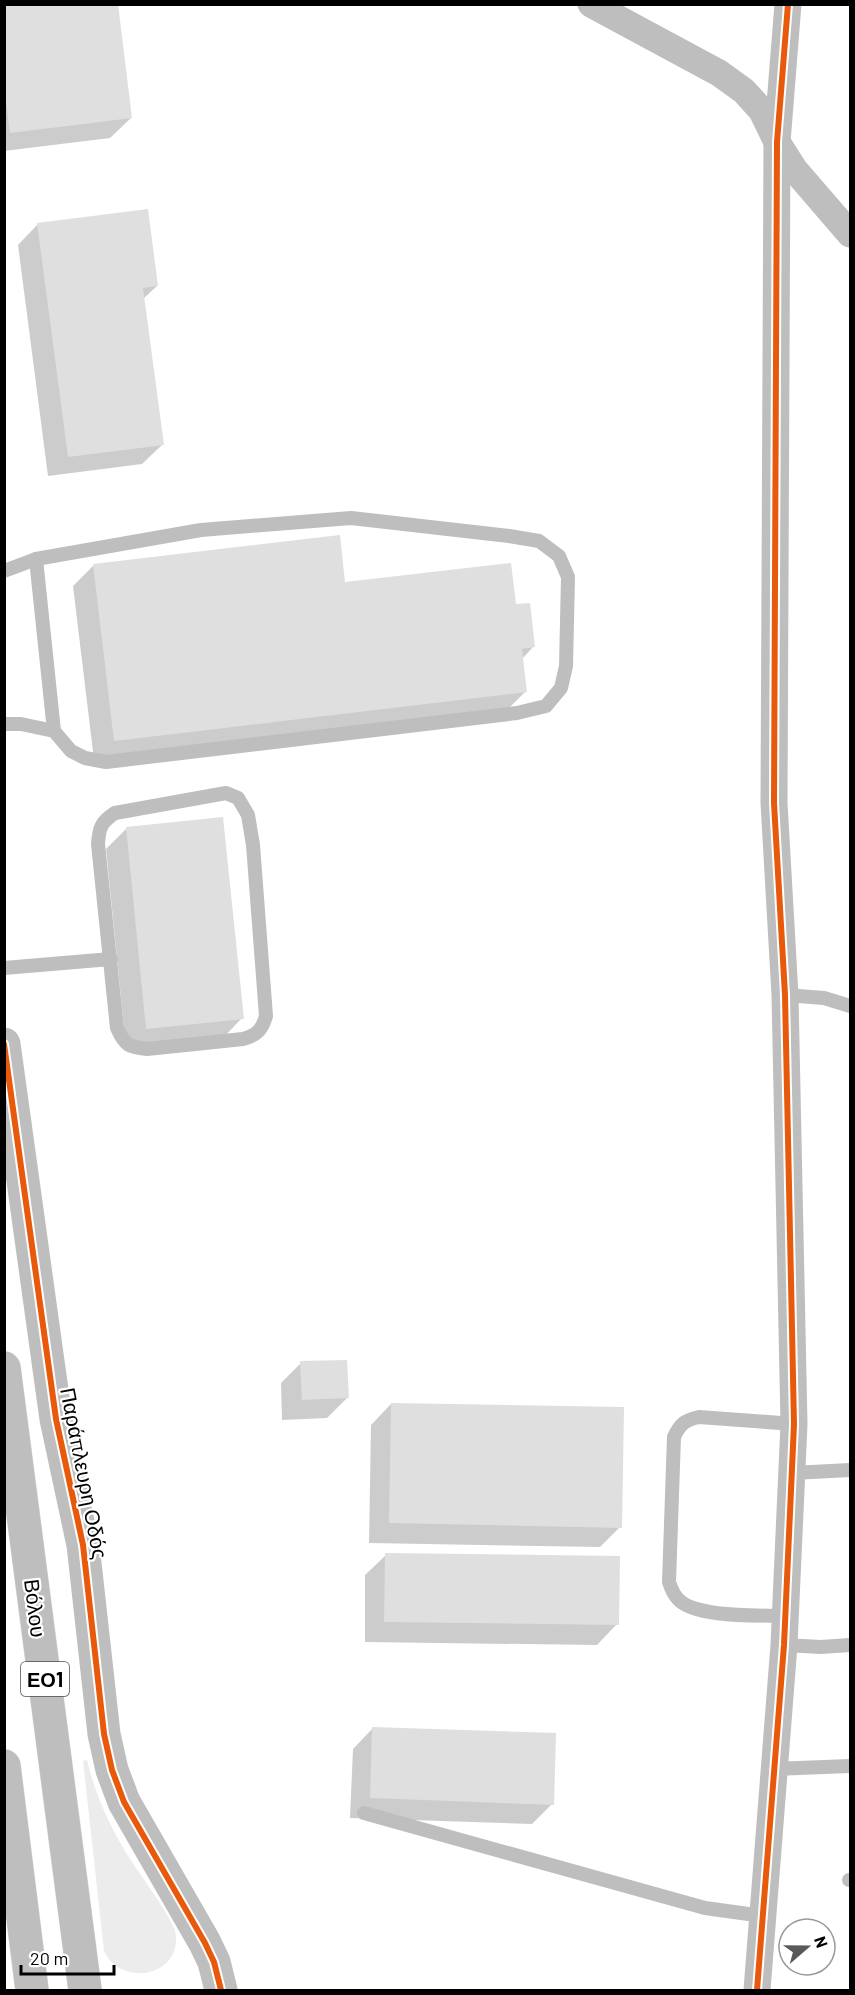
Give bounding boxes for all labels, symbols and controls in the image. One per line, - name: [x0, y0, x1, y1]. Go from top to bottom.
- street label: Παράπλευρη Οδός: [56, 1385, 114, 1561]
- street label: Βόλου: [20, 1577, 52, 1639]
- road number: ΕΟ1: [21, 1662, 69, 1696]
- north arrow: [777, 1917, 837, 1977]
- text: N: [811, 1933, 832, 1950]
- scale bar: [21, 1938, 114, 1976]
- text: 20 m: [30, 1947, 68, 1969]

